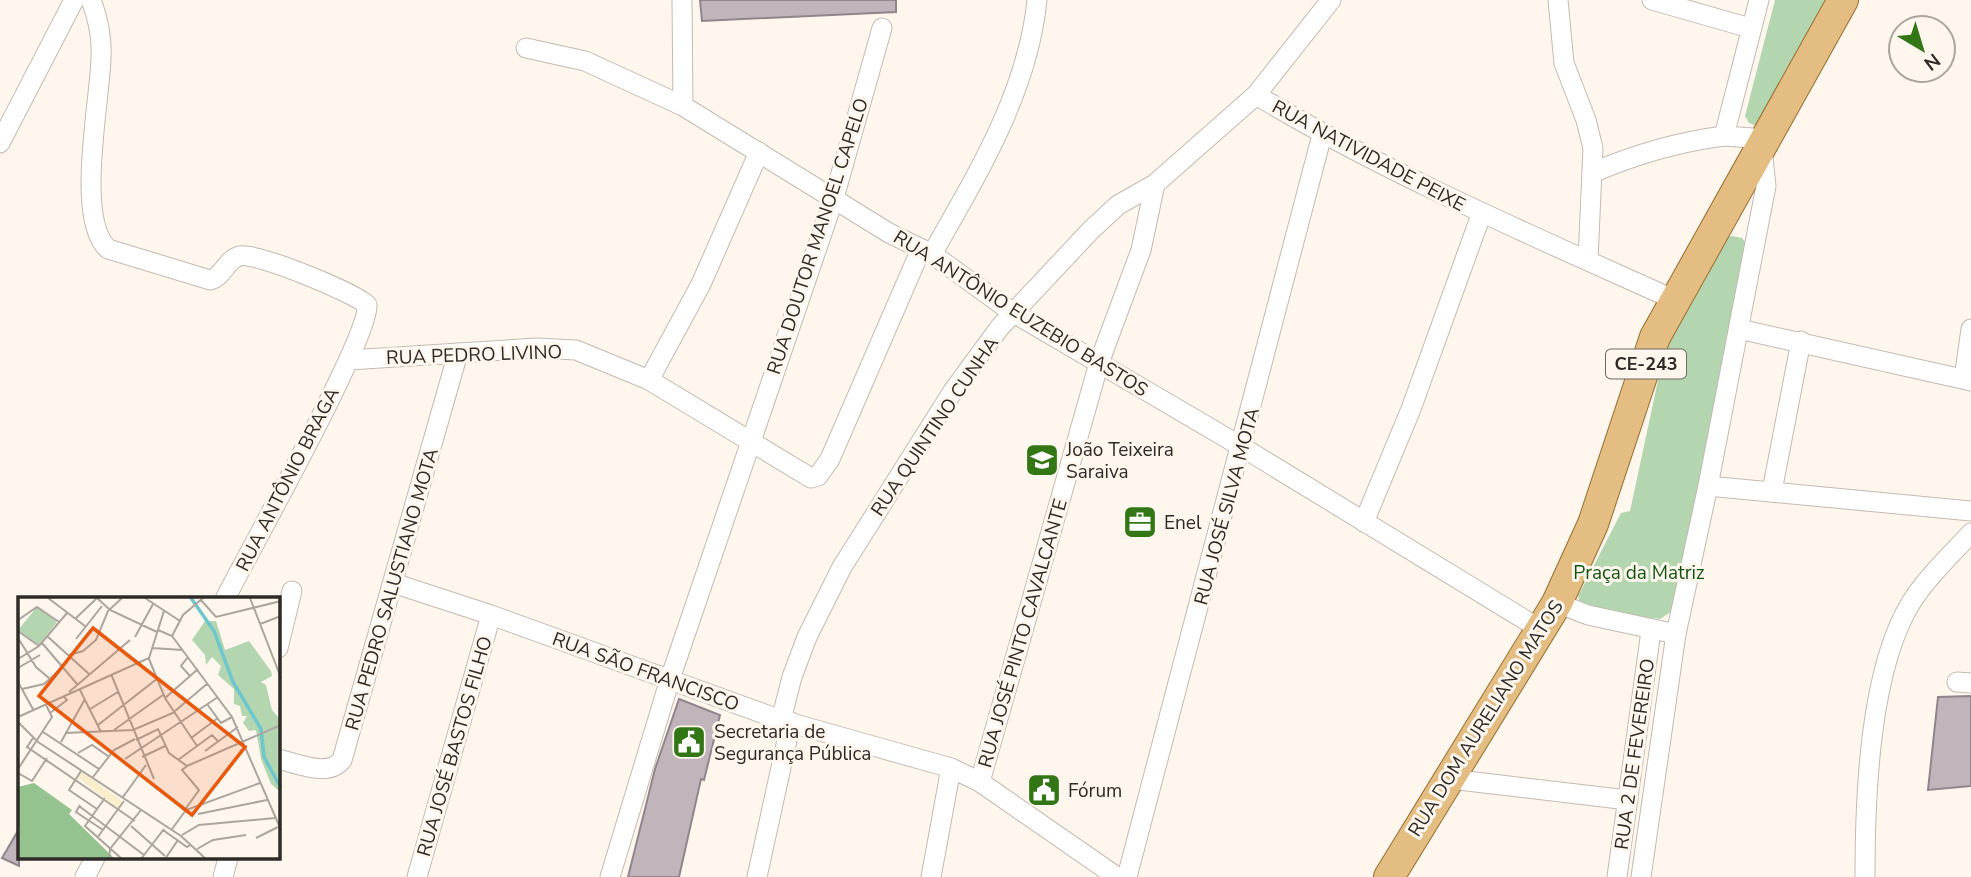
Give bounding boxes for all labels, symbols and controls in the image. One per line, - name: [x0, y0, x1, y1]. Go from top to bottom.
- north arrow: [1887, 14, 1957, 84]
- text: N: [1918, 47, 1945, 76]
- street label: RUA NATIVIDADE PEIXE: [1267, 94, 1470, 218]
- street label: RUA DOUTOR MANOEL CAPELO: [761, 95, 875, 378]
- street label: RUA ANTÔNIO EUZEBIO BASTOS: [888, 224, 1153, 403]
- street label: RUA QUINTINO CUNHA: [865, 332, 1005, 521]
- street label: RUA PEDRO LIVINO: [386, 339, 563, 371]
- road number: CE-243: [1606, 350, 1686, 378]
- street label: RUA ANTÔNIO BRAGA: [230, 383, 346, 576]
- street label: RUA JOSÉ SILVA MOTA: [1188, 405, 1266, 608]
- place label: João Teixeira Saraiva: [1065, 437, 1174, 485]
- school or university icon: João Teixeira Saraiva: [1023, 441, 1061, 479]
- street label: RUA PEDRO SALUSTIANO MOTA: [339, 445, 445, 733]
- street label: RUA JOSÉ PINTO CAVALCANTE: [972, 496, 1074, 771]
- office icon: Enel: [1121, 503, 1159, 541]
- place label: Enel: [1164, 510, 1202, 536]
- park label: Praça da Matriz: [1573, 560, 1705, 586]
- street label: RUA DOM AURELIANO MATOS: [1402, 595, 1570, 842]
- inset map: [18, 597, 280, 860]
- street label: RUA SÃO FRANCISCO: [549, 626, 743, 718]
- street label: RUA JOSÉ BASTOS FILHO: [411, 633, 499, 859]
- street label: RUA 2 DE FEVEREIRO: [1609, 657, 1661, 851]
- place label: Secretaria de Segurança Pública: [714, 719, 871, 767]
- public building icon: Secretaria de Segurança Pública: [670, 723, 708, 761]
- public building icon: Fórum: [1025, 771, 1063, 809]
- place label: Fórum: [1068, 778, 1122, 804]

